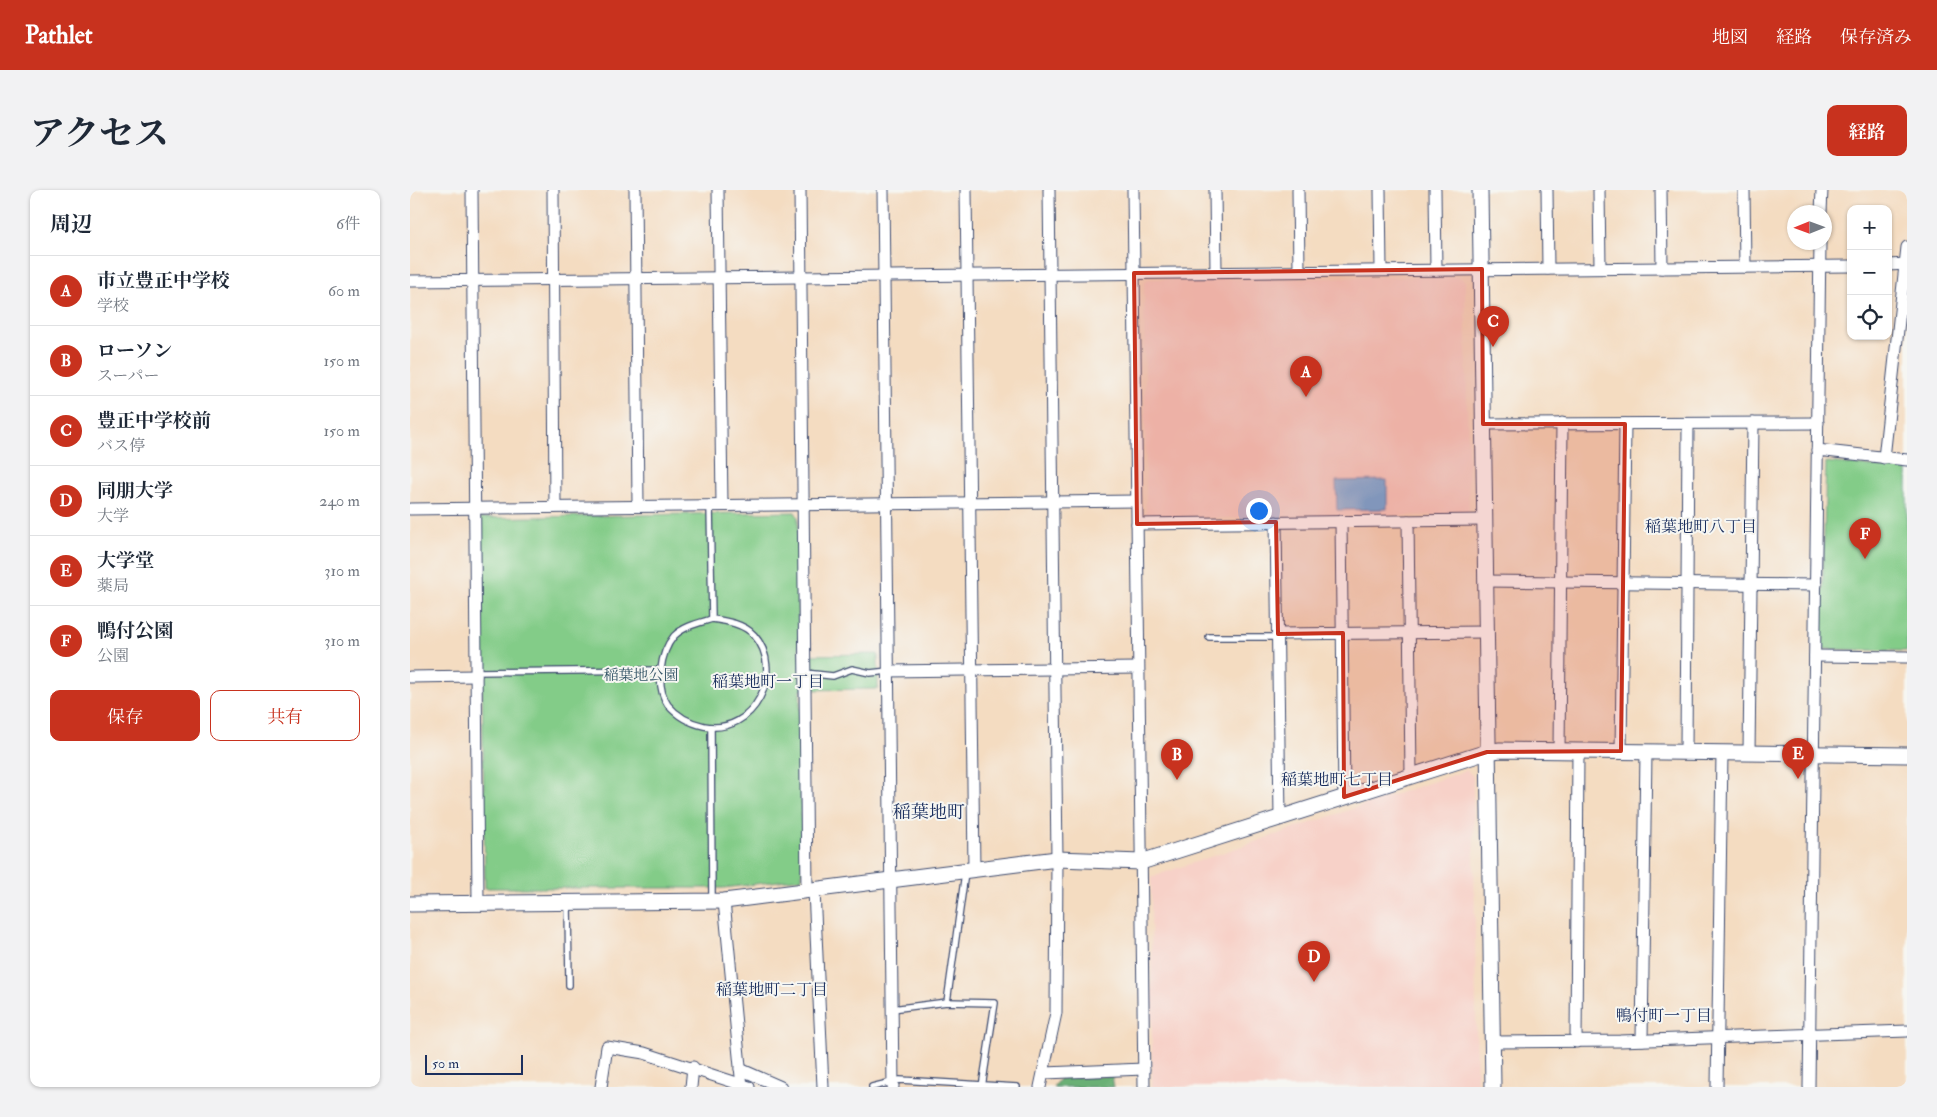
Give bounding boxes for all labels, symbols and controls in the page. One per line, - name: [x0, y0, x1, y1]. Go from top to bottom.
- text: Pathlet: [25, 20, 93, 51]
- text: 地図: [1712, 26, 1748, 49]
- text: 経路: [1776, 26, 1812, 49]
- text: 保存済み: [1840, 26, 1912, 49]
- button: 経路: [1827, 105, 1907, 156]
- text: アクセス: [30, 112, 169, 156]
- north arrow: [1787, 205, 1832, 250]
- map controls: [1847, 205, 1892, 340]
- button: +: [1847, 205, 1892, 250]
- text: 周辺: [50, 211, 92, 238]
- text: 6件: [336, 214, 360, 234]
- button: −: [1847, 250, 1892, 295]
- text: 市立豊正中学校: [97, 269, 230, 293]
- text: A: [61, 281, 71, 301]
- text: 60 m: [328, 281, 360, 301]
- button: locate: [1847, 295, 1892, 340]
- text: 学校: [97, 296, 129, 316]
- pin: C: [1477, 306, 1509, 347]
- text: ローソン: [97, 339, 172, 363]
- text: B: [61, 351, 71, 371]
- text: 150 m: [323, 351, 360, 371]
- pin: A: [1290, 356, 1322, 397]
- text: スーパー: [97, 366, 159, 386]
- text: 豊正中学校前: [97, 409, 211, 433]
- text: C: [60, 421, 72, 441]
- text: 150 m: [323, 421, 360, 441]
- text: バス停: [97, 436, 145, 456]
- text: 同朋大学: [97, 479, 173, 503]
- text: D: [59, 491, 73, 511]
- text: 240 m: [319, 491, 360, 511]
- your location: [1246, 498, 1272, 524]
- text: 大学: [97, 506, 129, 526]
- district label: 稲葉地町八丁目: [1645, 517, 1757, 537]
- pin: F: [1849, 518, 1881, 559]
- text: 大学堂: [97, 549, 154, 573]
- text: E: [60, 561, 72, 581]
- text: 310 m: [324, 561, 360, 581]
- text: 薬局: [97, 576, 129, 596]
- text: 鴨付公園: [97, 619, 173, 643]
- text: F: [61, 631, 71, 651]
- text: 310 m: [324, 631, 360, 651]
- text: 公園: [97, 646, 129, 666]
- park label: 稲葉地公園: [603, 666, 679, 685]
- district label: 稲葉地町一丁目: [712, 672, 824, 692]
- button: 保存: [50, 690, 200, 741]
- button: 共有: [210, 690, 360, 741]
- pin: E: [1782, 738, 1814, 779]
- pin: B: [1161, 739, 1193, 780]
- district label: 稲葉地町七丁目: [1281, 770, 1393, 790]
- district label: 稲葉地町: [893, 801, 965, 824]
- pin: D: [1298, 941, 1330, 982]
- district label: 稲葉地町二丁目: [716, 980, 828, 1000]
- district label: 鴨付町一丁目: [1616, 1006, 1712, 1026]
- scale bar: [425, 1052, 522, 1075]
- text: 50 m: [432, 1055, 459, 1072]

